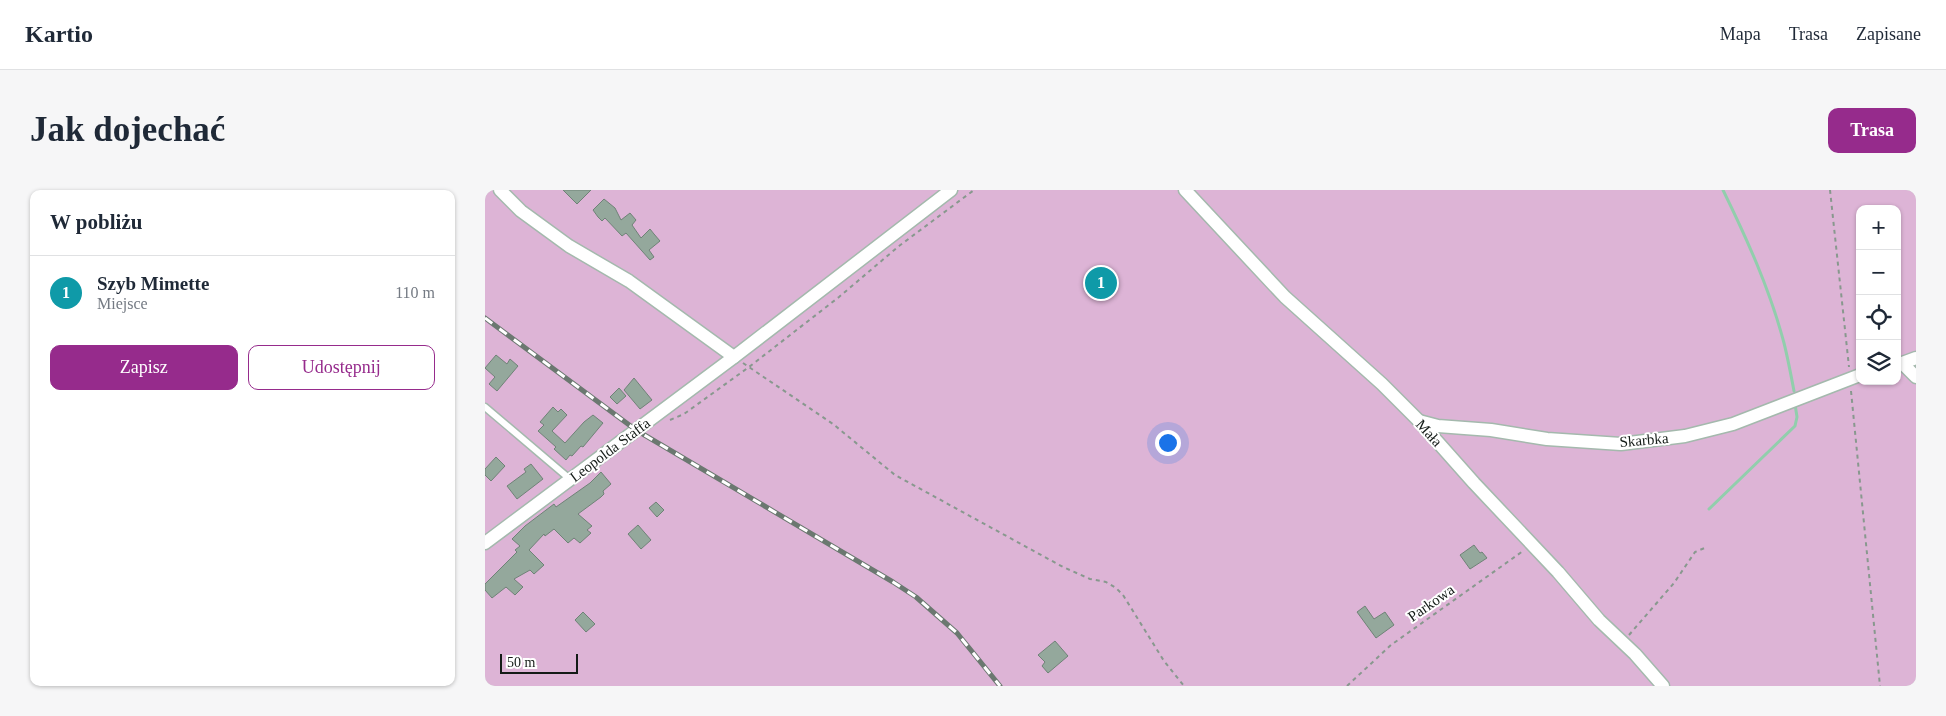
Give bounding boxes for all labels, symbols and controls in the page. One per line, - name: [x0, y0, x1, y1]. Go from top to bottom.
- text: Kartio: [25, 21, 93, 47]
- text: Mapa: [1720, 24, 1761, 44]
- text: Trasa: [1789, 24, 1828, 44]
- text: Zapisane: [1856, 24, 1921, 44]
- button: Trasa: [1828, 108, 1916, 153]
- text: Jak dojechać: [30, 110, 225, 149]
- map controls: [1856, 205, 1901, 385]
- button: +: [1856, 205, 1901, 250]
- text: W pobliżu: [50, 210, 142, 234]
- button: −: [1856, 250, 1901, 295]
- pin: 1: [1085, 264, 1117, 302]
- text: Szyb Mimette: [97, 273, 209, 294]
- text: 1: [62, 284, 70, 301]
- text: 110 m: [395, 284, 435, 301]
- text: Miejsce: [97, 295, 148, 312]
- button: locate: [1856, 295, 1901, 340]
- button: layers: [1856, 340, 1901, 385]
- button: Zapisz: [50, 345, 238, 390]
- button: Udostępnij: [248, 345, 435, 390]
- street label: Leopolda Staffa: [567, 415, 653, 485]
- street label: Mała: [1413, 416, 1445, 450]
- your location: [1155, 430, 1181, 456]
- street label: Skarbka: [1619, 430, 1670, 450]
- street label: Parkowa: [1405, 581, 1457, 625]
- scale bar: [500, 651, 577, 674]
- text: 50 m: [507, 655, 535, 670]

